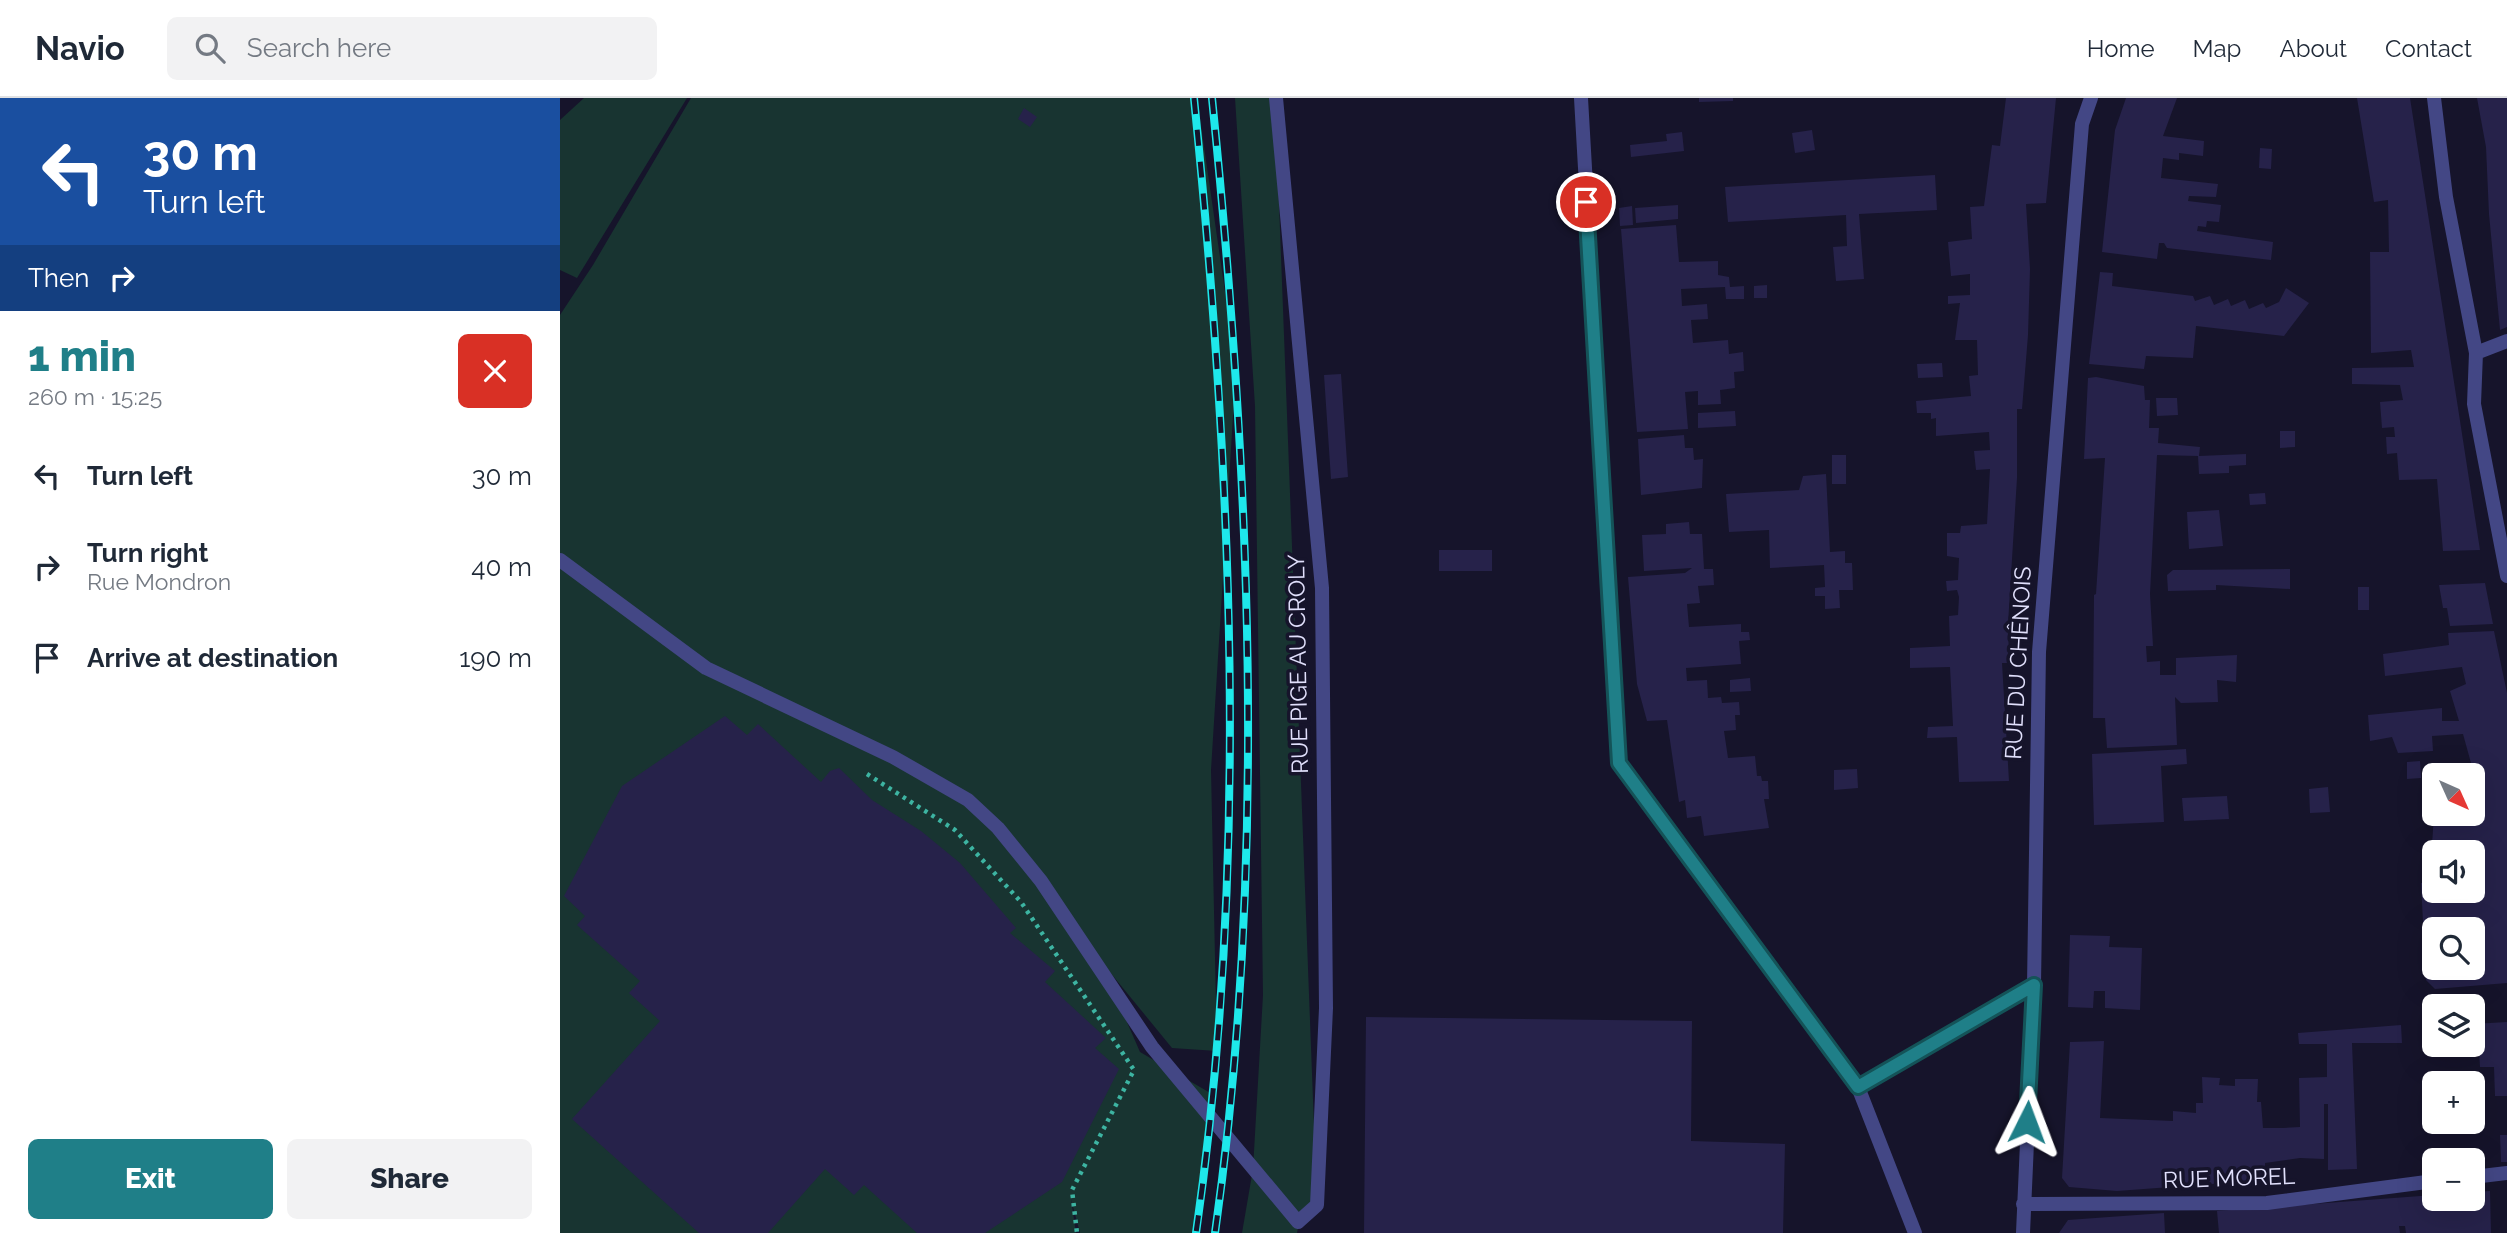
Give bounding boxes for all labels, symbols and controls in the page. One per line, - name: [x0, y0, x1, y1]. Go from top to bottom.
- search box: [167, 17, 657, 80]
- text: Navio: [35, 29, 125, 68]
- icon: search: [191, 29, 229, 67]
- text: Search here: [247, 33, 391, 63]
- text: Home: [2087, 34, 2155, 63]
- text: Map: [2193, 34, 2241, 63]
- text: About: [2279, 34, 2347, 63]
- text: Contact: [2385, 34, 2472, 63]
- text: 30 m: [143, 124, 258, 181]
- icon: left: [28, 126, 119, 217]
- pin: [1556, 172, 1616, 232]
- text: Turn left: [143, 183, 265, 220]
- icon: arrive: [1567, 183, 1605, 221]
- icon: right: [103, 259, 141, 297]
- text: Then: [28, 263, 89, 293]
- text: 1 min: [28, 332, 136, 381]
- button: close: [458, 334, 532, 408]
- text: 260 m · 15:25: [28, 383, 162, 410]
- icon: left: [28, 457, 66, 495]
- text: Turn left: [87, 461, 193, 491]
- text: 30 m: [472, 461, 532, 491]
- text: Turn right: [87, 538, 208, 568]
- icon: right: [28, 548, 66, 586]
- text: 40 m: [471, 552, 532, 582]
- street label: RUE PIGE AU CROLY: [1282, 554, 1313, 774]
- street label: RUE DU CHÊNOIS: [1999, 566, 2036, 760]
- text: Rue Mondron: [87, 568, 231, 595]
- icon: arrive: [28, 639, 66, 677]
- text: Arrive at destination: [87, 643, 338, 673]
- text: 190 m: [459, 643, 532, 673]
- north arrow: [2422, 763, 2485, 826]
- map controls: [2422, 763, 2485, 1211]
- button: sound: [2422, 840, 2485, 903]
- button: search: [2422, 917, 2485, 980]
- button: layers: [2422, 994, 2485, 1057]
- button: +: [2422, 1071, 2485, 1134]
- position arrow: [1990, 1085, 2064, 1159]
- button: Exit: [28, 1139, 273, 1219]
- button: Share: [287, 1139, 532, 1219]
- button: −: [2422, 1148, 2485, 1211]
- street label: RUE MOREL: [2162, 1162, 2296, 1193]

